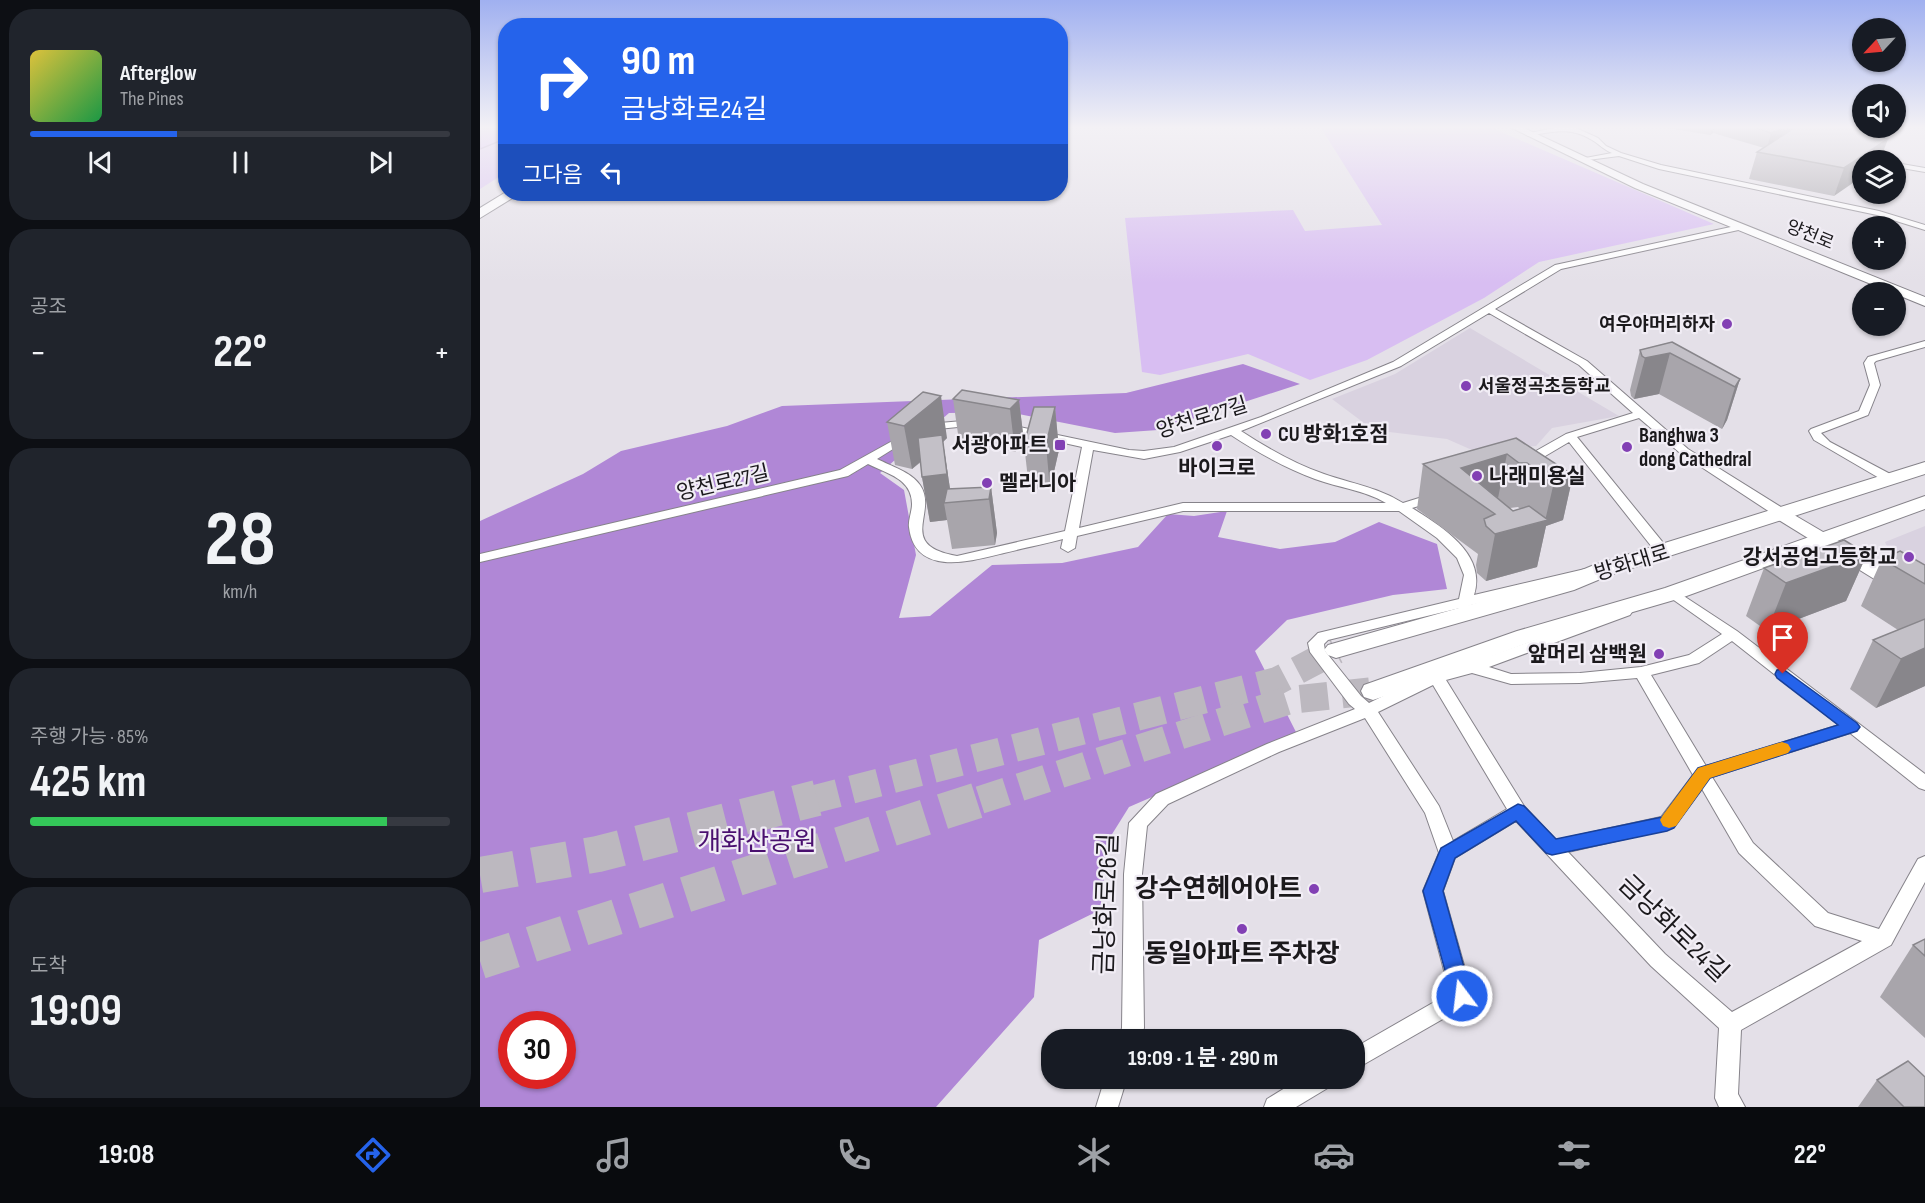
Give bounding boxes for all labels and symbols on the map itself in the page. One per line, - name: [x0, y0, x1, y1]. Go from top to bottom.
- north arrow: [1852, 18, 1906, 72]
- street label: 양천로: [1783, 216, 1837, 254]
- place label: 여우야머리하자: [1599, 314, 1715, 335]
- marker: 여우야머리하자: [1720, 317, 1734, 331]
- place label: 서울정곡초등학교: [1478, 376, 1610, 397]
- marker: 서울정곡초등학교: [1459, 379, 1473, 393]
- street label: 양천로27길: [1153, 392, 1251, 444]
- place label: CU 방화1호점: [1278, 422, 1389, 447]
- place label: Banghwa 3 dong Cathedral: [1639, 423, 1751, 472]
- marker: CU 방화1호점: [1259, 427, 1273, 441]
- place label: 서광아파트: [951, 433, 1048, 458]
- marker: 서광아파트: [1053, 438, 1067, 452]
- marker: 바이크로: [1210, 439, 1224, 453]
- marker: Banghwa 3 dong Cathedral: [1620, 440, 1634, 454]
- place label: 바이크로: [1178, 456, 1256, 481]
- street label: 양천로27길: [674, 460, 772, 506]
- place label: 나래미용실: [1489, 464, 1586, 489]
- marker: 나래미용실: [1470, 469, 1484, 483]
- place label: 멜라니아: [999, 471, 1076, 496]
- marker: 멜라니아: [980, 476, 994, 490]
- street label: 방화대로: [1591, 540, 1673, 586]
- place label: 강서공업고등학교: [1742, 545, 1897, 570]
- marker: 강서공업고등학교: [1902, 550, 1916, 564]
- pin: [1757, 612, 1808, 674]
- place label: 앞머리 삼백원: [1528, 642, 1647, 667]
- marker: 앞머리 삼백원: [1652, 647, 1666, 661]
- park label: 개화산공원: [697, 827, 817, 858]
- street label: 금낭화로26길: [1089, 833, 1125, 975]
- street label: 금낭화로24길: [1612, 869, 1734, 989]
- place label: 강수연헤어아트: [1135, 874, 1302, 905]
- marker: 강수연헤어아트: [1307, 882, 1321, 896]
- marker: 동일아파트 주차장: [1235, 922, 1249, 936]
- place label: 동일아파트 주차장: [1144, 939, 1340, 970]
- position arrow: [1430, 964, 1494, 1028]
- speed limit sign: 30: [498, 1011, 576, 1089]

